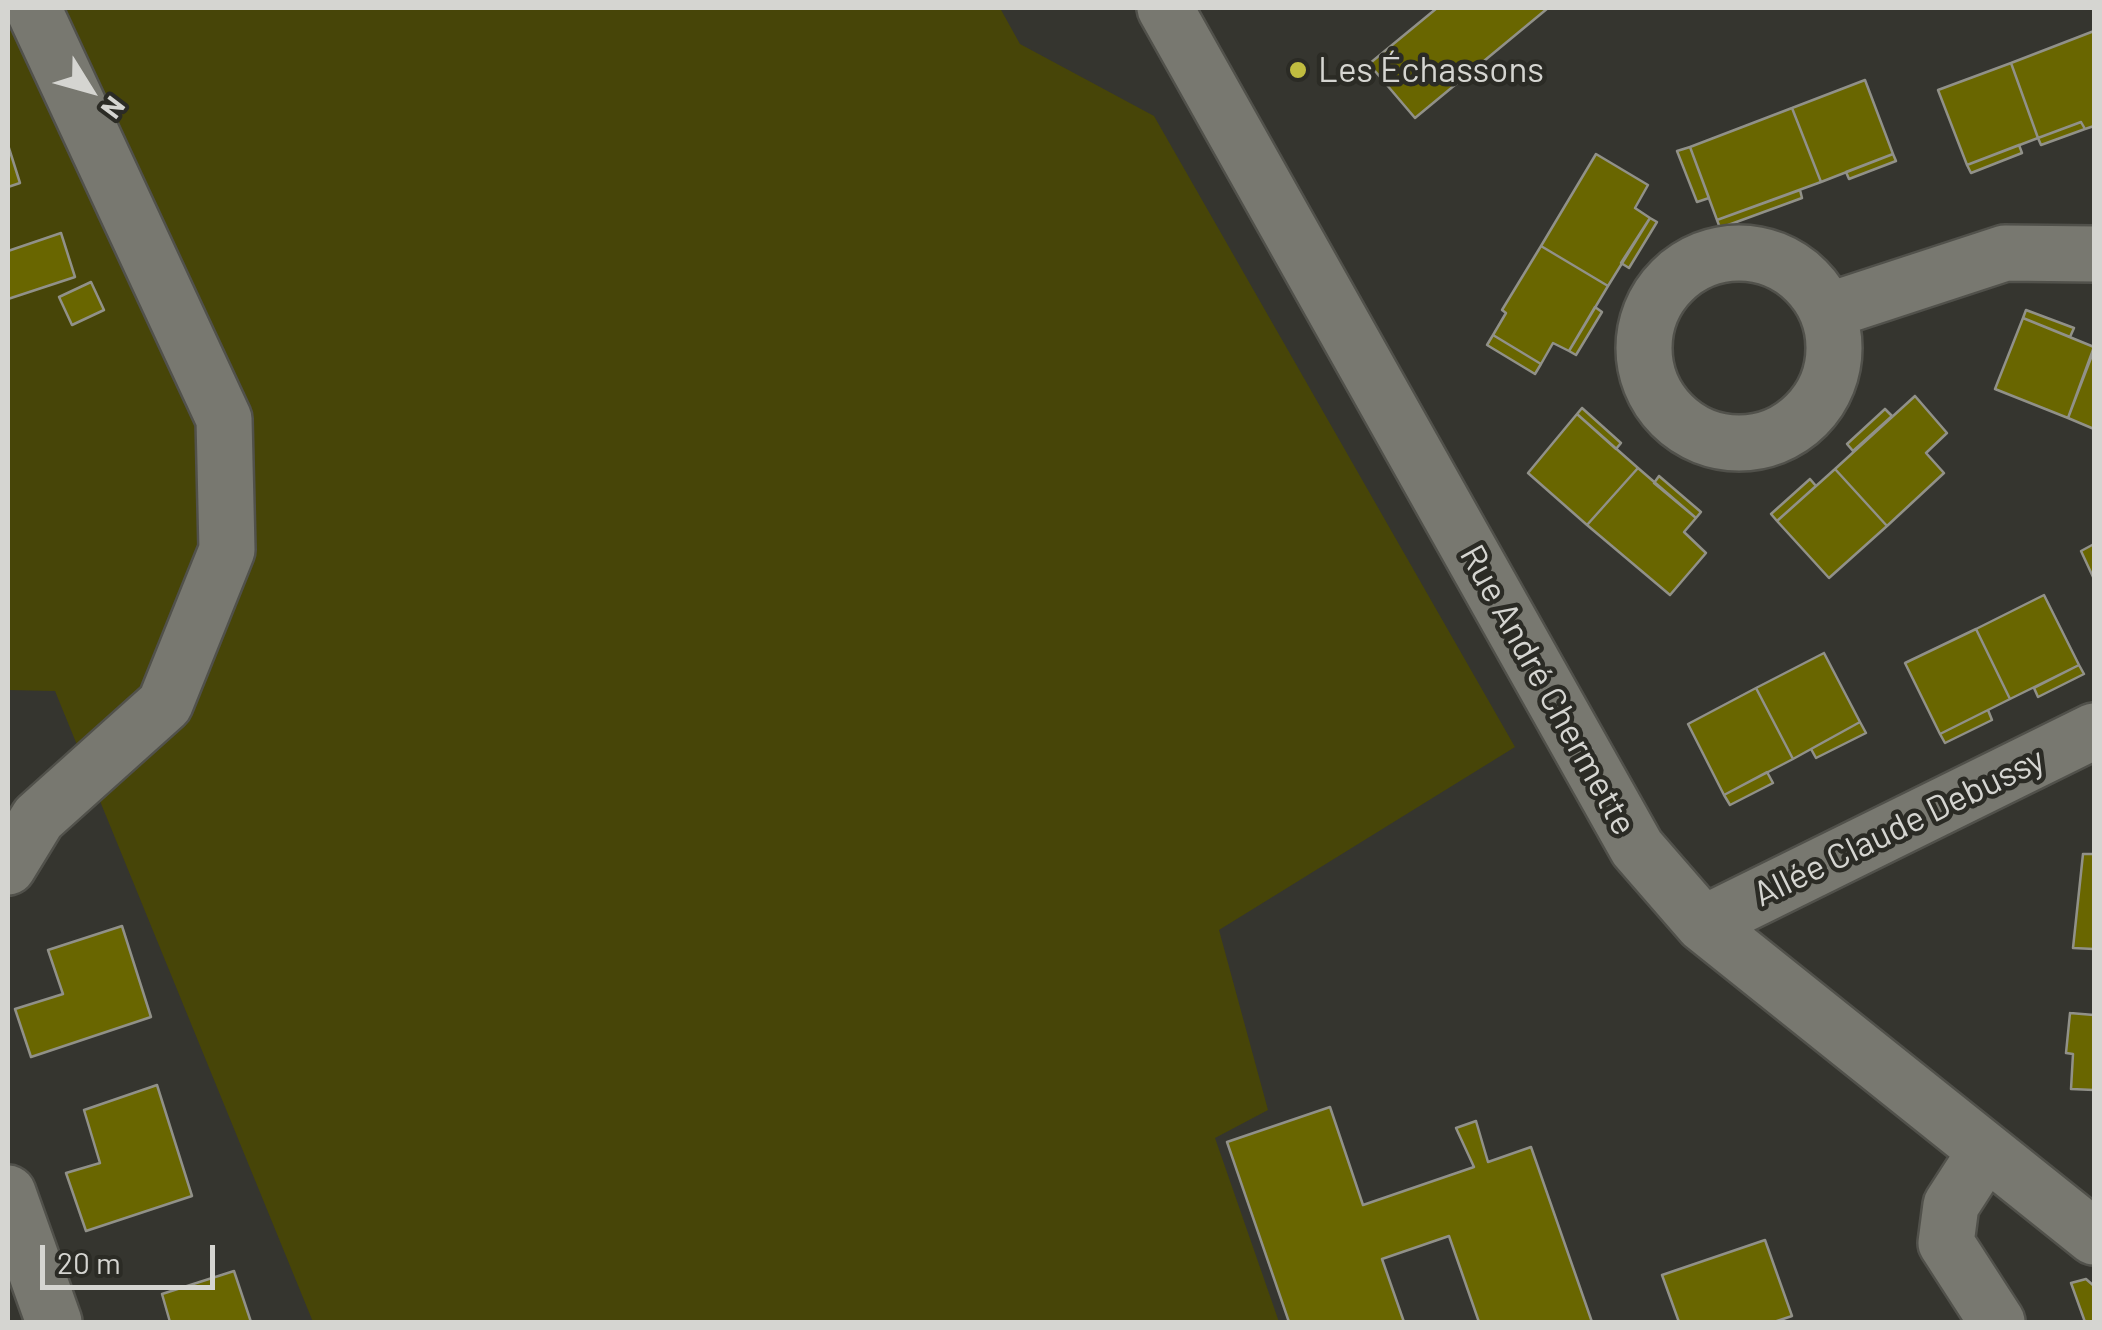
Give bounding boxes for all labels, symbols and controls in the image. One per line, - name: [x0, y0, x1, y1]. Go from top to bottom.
- north arrow: [40, 40, 140, 140]
- place label: Les Échassons: [1318, 49, 1544, 91]
- marker: Les Échassons: [1287, 59, 1309, 81]
- text: N: [95, 90, 133, 126]
- street label: Rue André Chermette: [1451, 538, 1645, 842]
- street label: Allée Claude Debussy: [1747, 738, 2051, 916]
- scale bar: [45, 1225, 220, 1287]
- text: 20 m: [57, 1244, 121, 1280]

